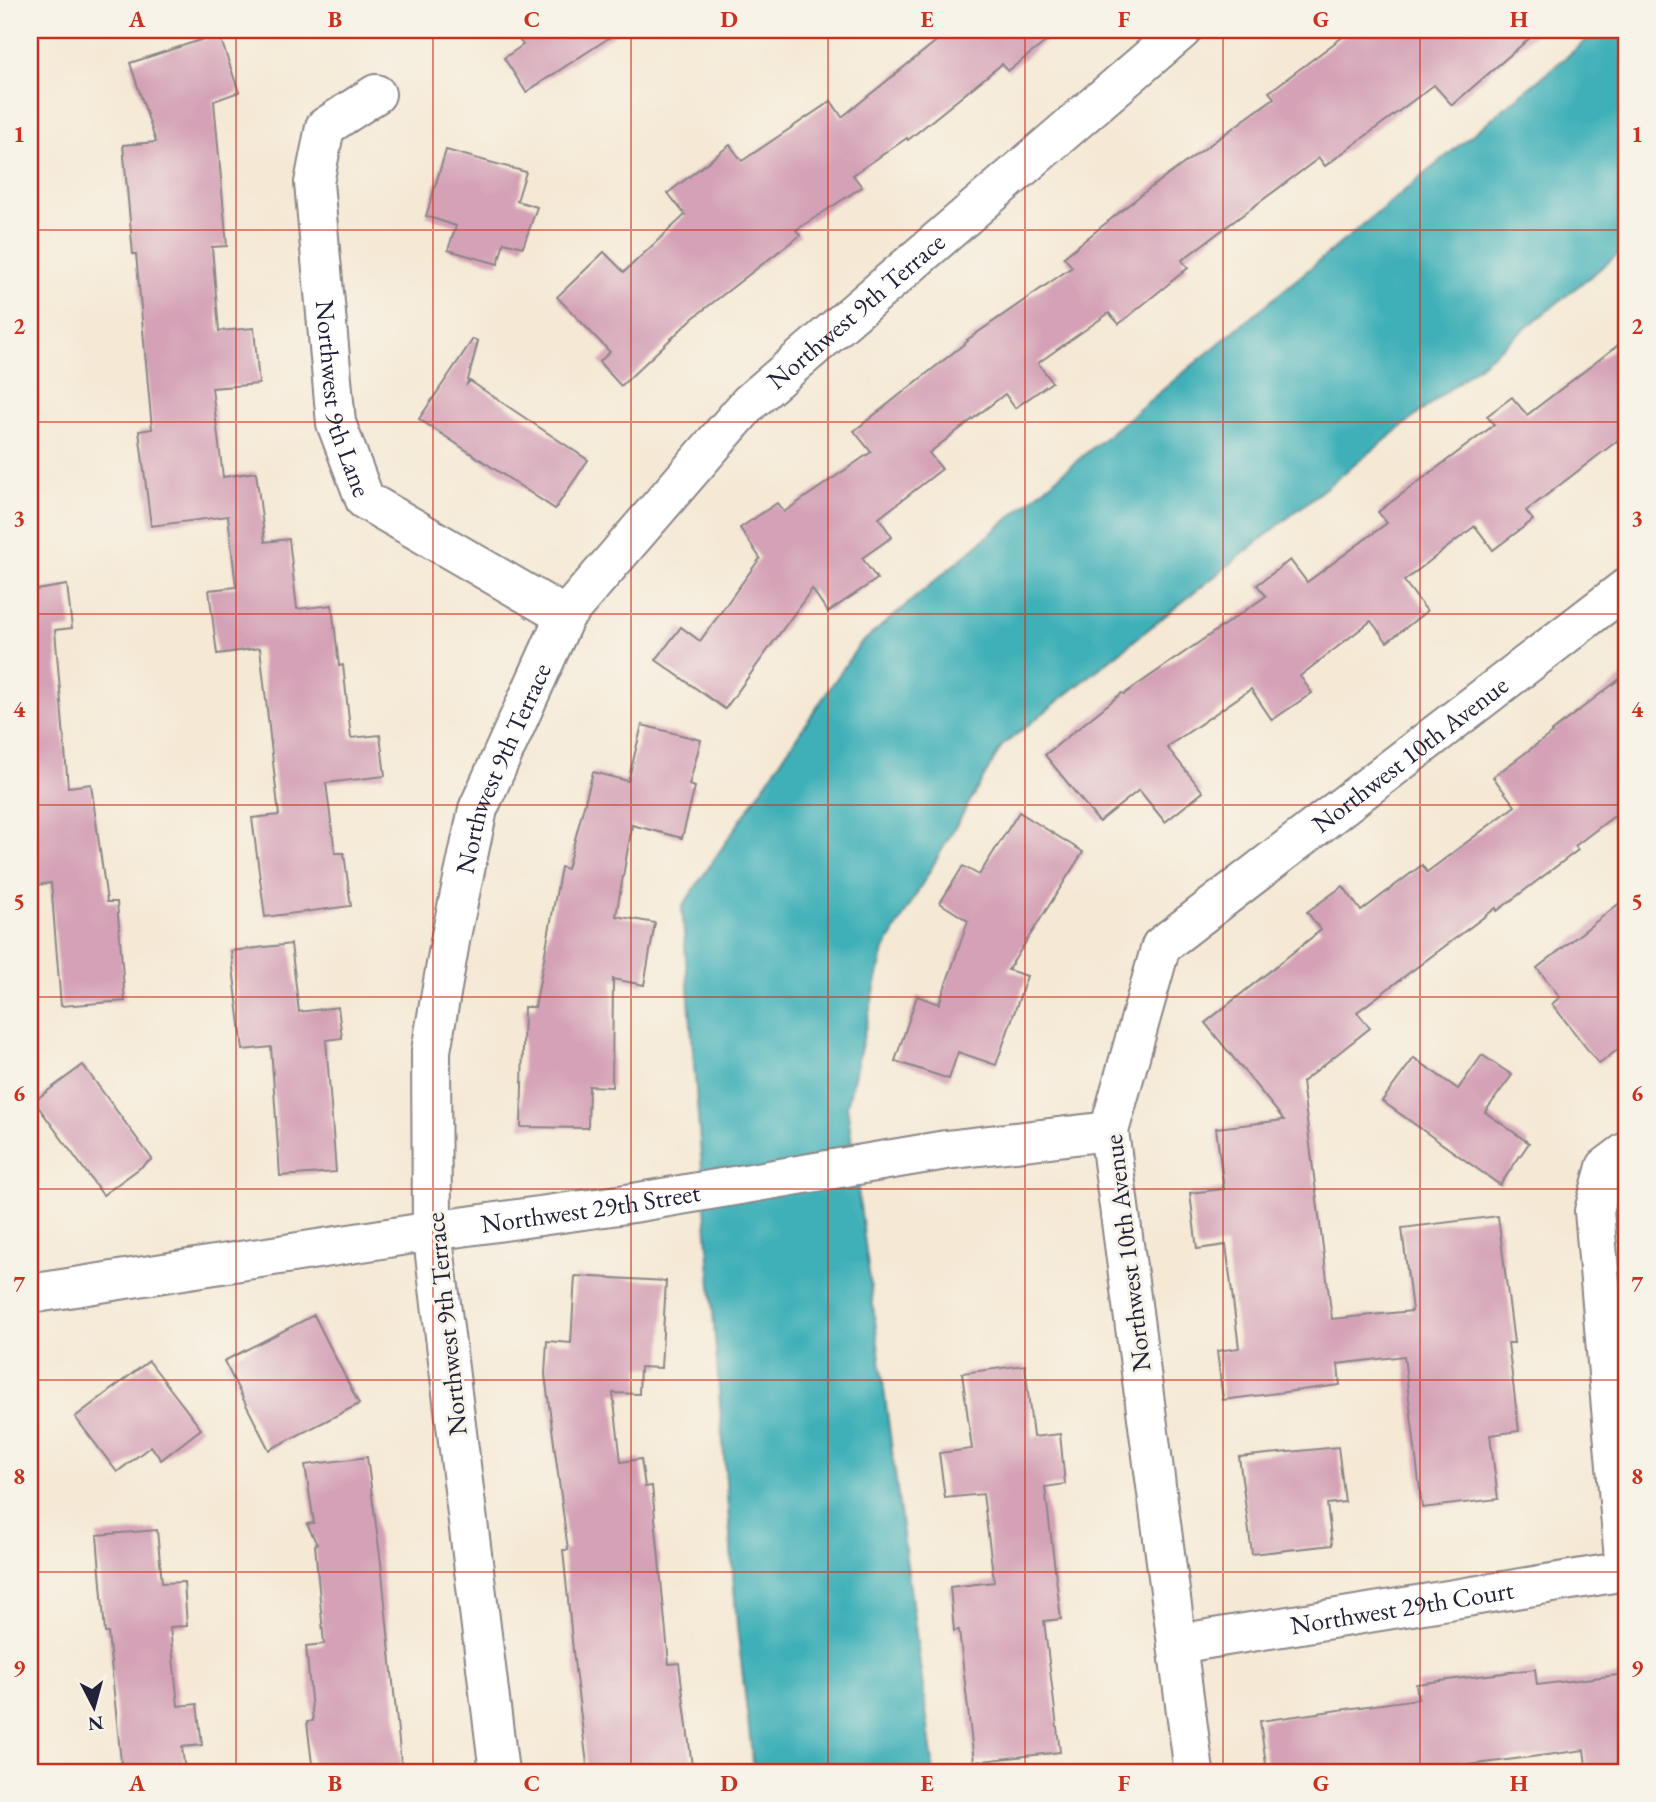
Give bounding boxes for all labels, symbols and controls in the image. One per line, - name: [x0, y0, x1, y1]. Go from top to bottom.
- text: A: [128, 4, 146, 34]
- text: B: [328, 4, 342, 34]
- text: C: [524, 4, 540, 34]
- text: D: [720, 4, 738, 34]
- text: E: [920, 4, 934, 34]
- text: F: [1118, 4, 1131, 34]
- text: G: [1313, 4, 1329, 34]
- text: H: [1510, 4, 1528, 34]
- text: 1: [13, 119, 25, 149]
- text: 1: [1631, 119, 1643, 149]
- street label: Northwest 9th Terrace: [760, 225, 952, 397]
- street label: Northwest 9th Lane: [308, 299, 379, 502]
- text: 2: [13, 311, 25, 341]
- text: 2: [1631, 311, 1643, 341]
- text: 3: [13, 503, 25, 533]
- text: 3: [1631, 503, 1643, 533]
- street label: Northwest 9th Terrace: [448, 658, 559, 877]
- street label: Northwest 10th Avenue: [1305, 668, 1515, 841]
- text: 4: [13, 694, 26, 724]
- text: 4: [1631, 694, 1644, 724]
- text: 5: [13, 886, 25, 916]
- text: 5: [1631, 886, 1643, 916]
- text: 6: [13, 1078, 25, 1108]
- text: 6: [1631, 1078, 1643, 1108]
- street label: Northwest 10th Avenue: [1096, 1133, 1158, 1373]
- street label: Northwest 29th Street: [479, 1175, 703, 1241]
- street label: Northwest 9th Terrace: [417, 1211, 475, 1437]
- text: 7: [13, 1269, 26, 1299]
- text: 7: [1631, 1269, 1644, 1299]
- text: 8: [13, 1461, 25, 1491]
- text: 8: [1631, 1461, 1643, 1491]
- street label: Northwest 29th Court: [1288, 1573, 1516, 1642]
- text: 9: [13, 1653, 25, 1683]
- text: 9: [1631, 1653, 1643, 1683]
- north arrow: [60, 1672, 130, 1742]
- text: N: [86, 1710, 105, 1737]
- text: A: [128, 1768, 146, 1798]
- text: B: [328, 1768, 342, 1798]
- text: C: [524, 1768, 540, 1798]
- text: D: [720, 1768, 738, 1798]
- text: E: [920, 1768, 934, 1798]
- text: F: [1118, 1768, 1131, 1798]
- text: G: [1313, 1768, 1329, 1798]
- text: H: [1510, 1768, 1528, 1798]

